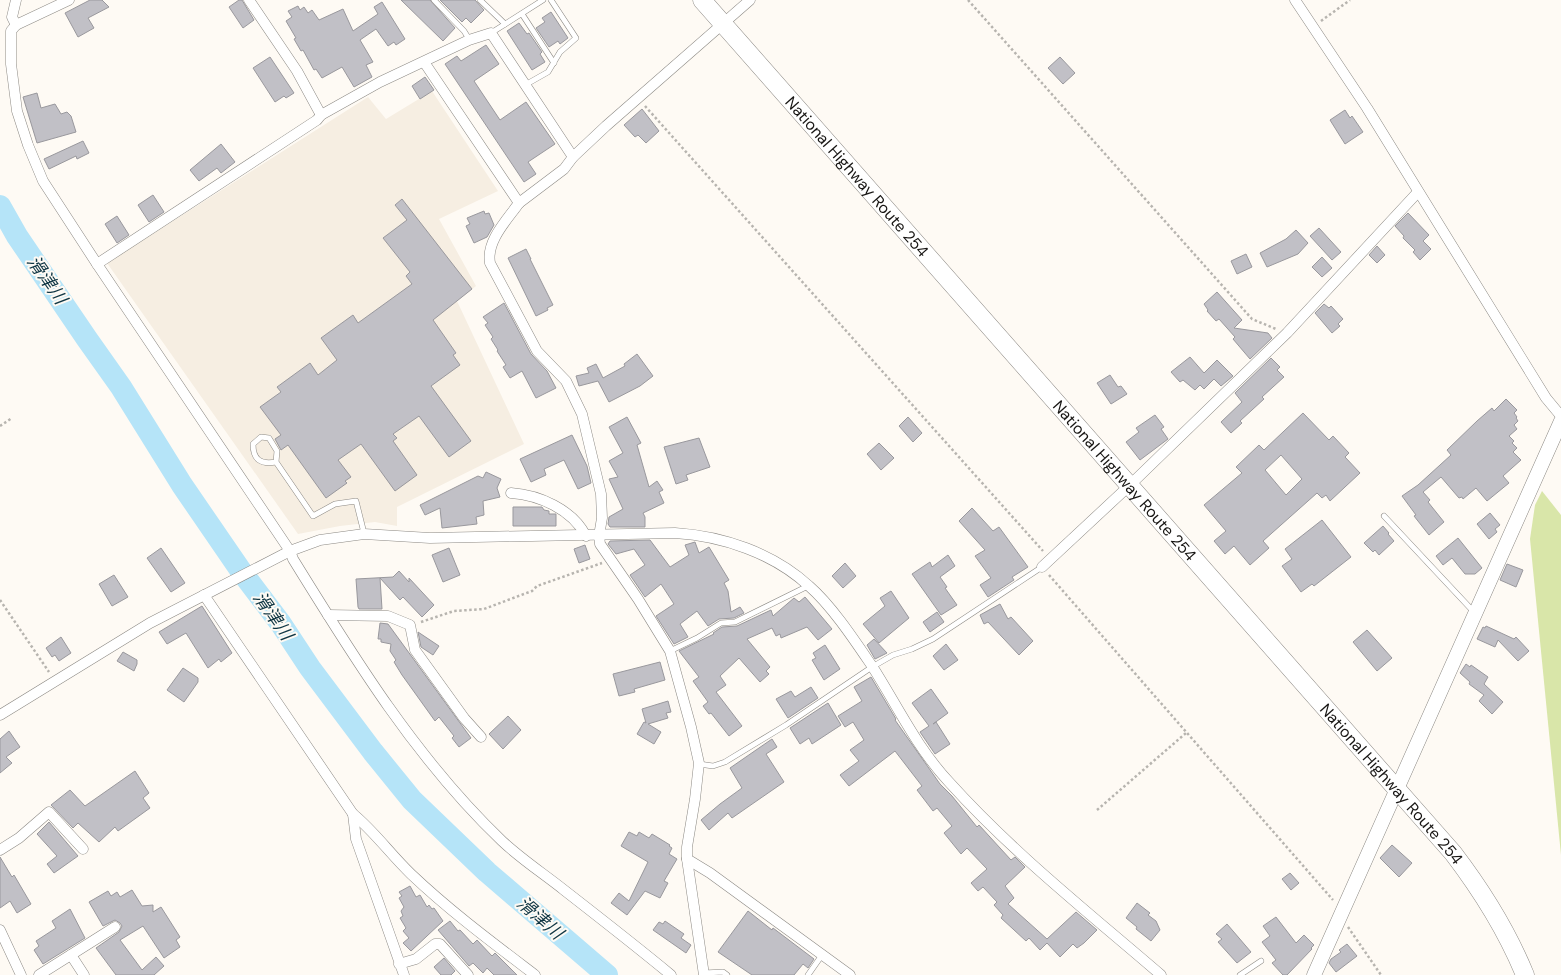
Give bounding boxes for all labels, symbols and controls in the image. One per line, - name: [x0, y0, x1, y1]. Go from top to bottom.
- street label: National Highway Route 254: [781, 92, 933, 262]
- water label: 滑津川: [22, 251, 73, 311]
- street label: National Highway Route 254: [1048, 396, 1201, 566]
- water label: 滑津川: [248, 587, 299, 647]
- street label: National Highway Route 254: [1315, 699, 1468, 869]
- water label: 滑津川: [512, 891, 570, 946]

